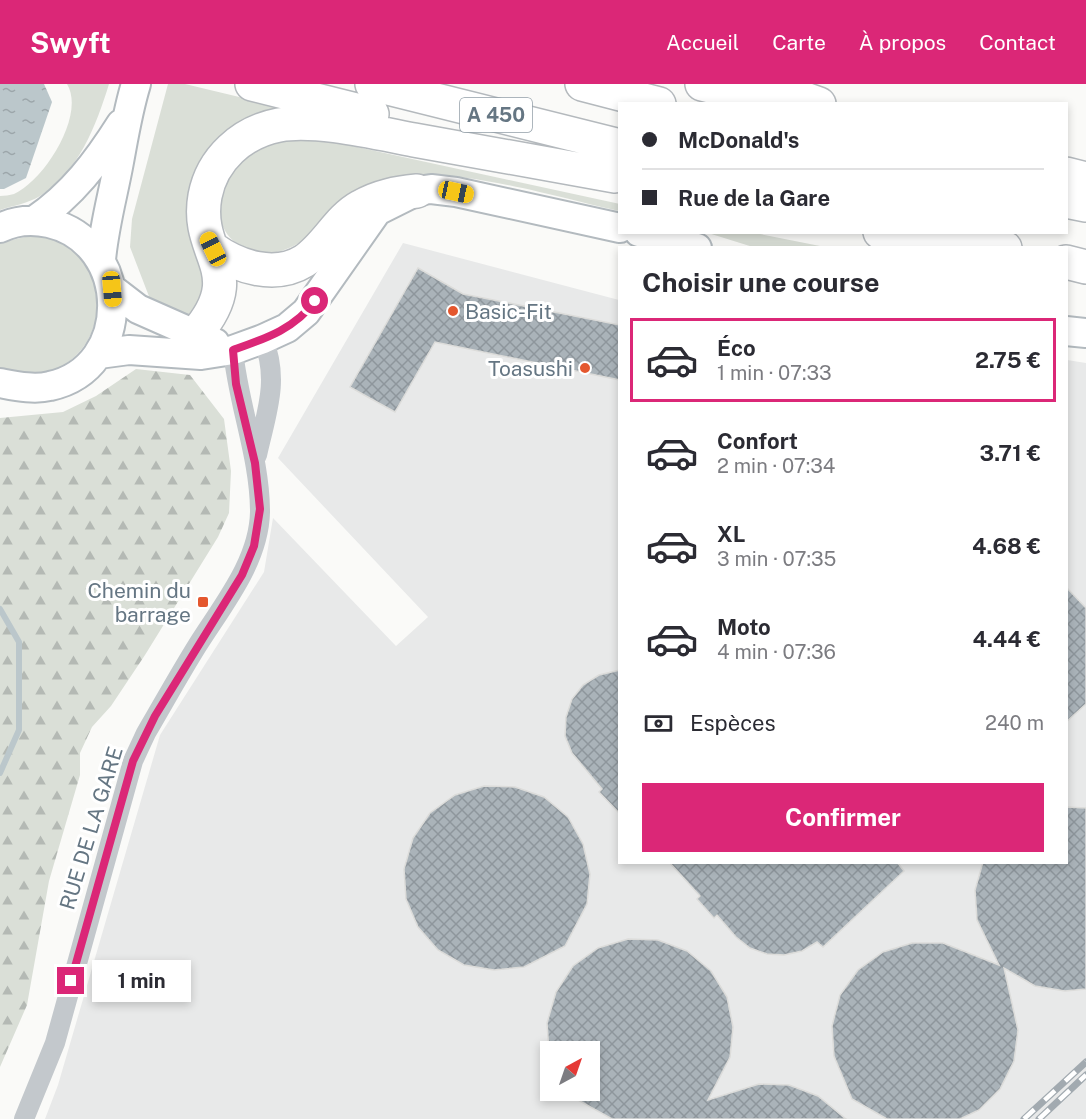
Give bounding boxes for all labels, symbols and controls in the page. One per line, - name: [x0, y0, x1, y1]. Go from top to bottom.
- text: Swyft: [30, 26, 111, 59]
- text: Accueil: [666, 30, 739, 55]
- text: Carte: [772, 30, 826, 55]
- text: À propos: [859, 30, 946, 55]
- text: Contact: [979, 30, 1056, 55]
- road number: A 450: [460, 98, 532, 132]
- text: McDonald's: [678, 127, 799, 153]
- car: [437, 179, 475, 205]
- text: Rue de la Gare: [678, 185, 830, 211]
- car: [197, 229, 229, 269]
- text: Choisir une course: [642, 266, 880, 298]
- car: [101, 270, 123, 308]
- route start: [301, 287, 328, 314]
- place label: Basic-Fit: [465, 299, 552, 324]
- marker: Basic-Fit: [446, 304, 460, 318]
- icon: car: [645, 333, 699, 387]
- text: Éco: [717, 335, 756, 361]
- text: 2.75 €: [975, 347, 1041, 373]
- place label: Toasushi: [488, 356, 573, 381]
- marker: Toasushi: [578, 361, 592, 375]
- text: 1 min · 07:33: [717, 361, 832, 385]
- icon: car: [645, 426, 699, 480]
- text: Confort: [717, 428, 798, 454]
- text: 3.71 €: [980, 440, 1041, 466]
- text: 2 min · 07:34: [717, 454, 835, 478]
- icon: car: [645, 519, 699, 573]
- text: XL: [717, 521, 745, 547]
- text: 4.68 €: [972, 533, 1041, 559]
- text: 3 min · 07:35: [717, 547, 836, 571]
- place label: Chemin du barrage: [87, 578, 191, 627]
- marker: Chemin du barrage: [196, 595, 210, 609]
- icon: car: [645, 612, 699, 666]
- text: Moto: [717, 614, 771, 640]
- text: 4.44 €: [973, 626, 1041, 652]
- text: 4 min · 07:36: [717, 640, 836, 664]
- icon: cash: [642, 707, 675, 740]
- text: Espèces: [690, 710, 776, 736]
- text: 240 m: [985, 711, 1044, 735]
- street label: RUE DE LA GARE: [54, 743, 128, 913]
- button: Confirmer: [642, 783, 1044, 852]
- callout: 1 min: [92, 960, 191, 1002]
- route end: [57, 967, 84, 994]
- text: 1 min: [117, 969, 166, 993]
- north arrow: [540, 1041, 600, 1101]
- map controls: [540, 1041, 600, 1101]

